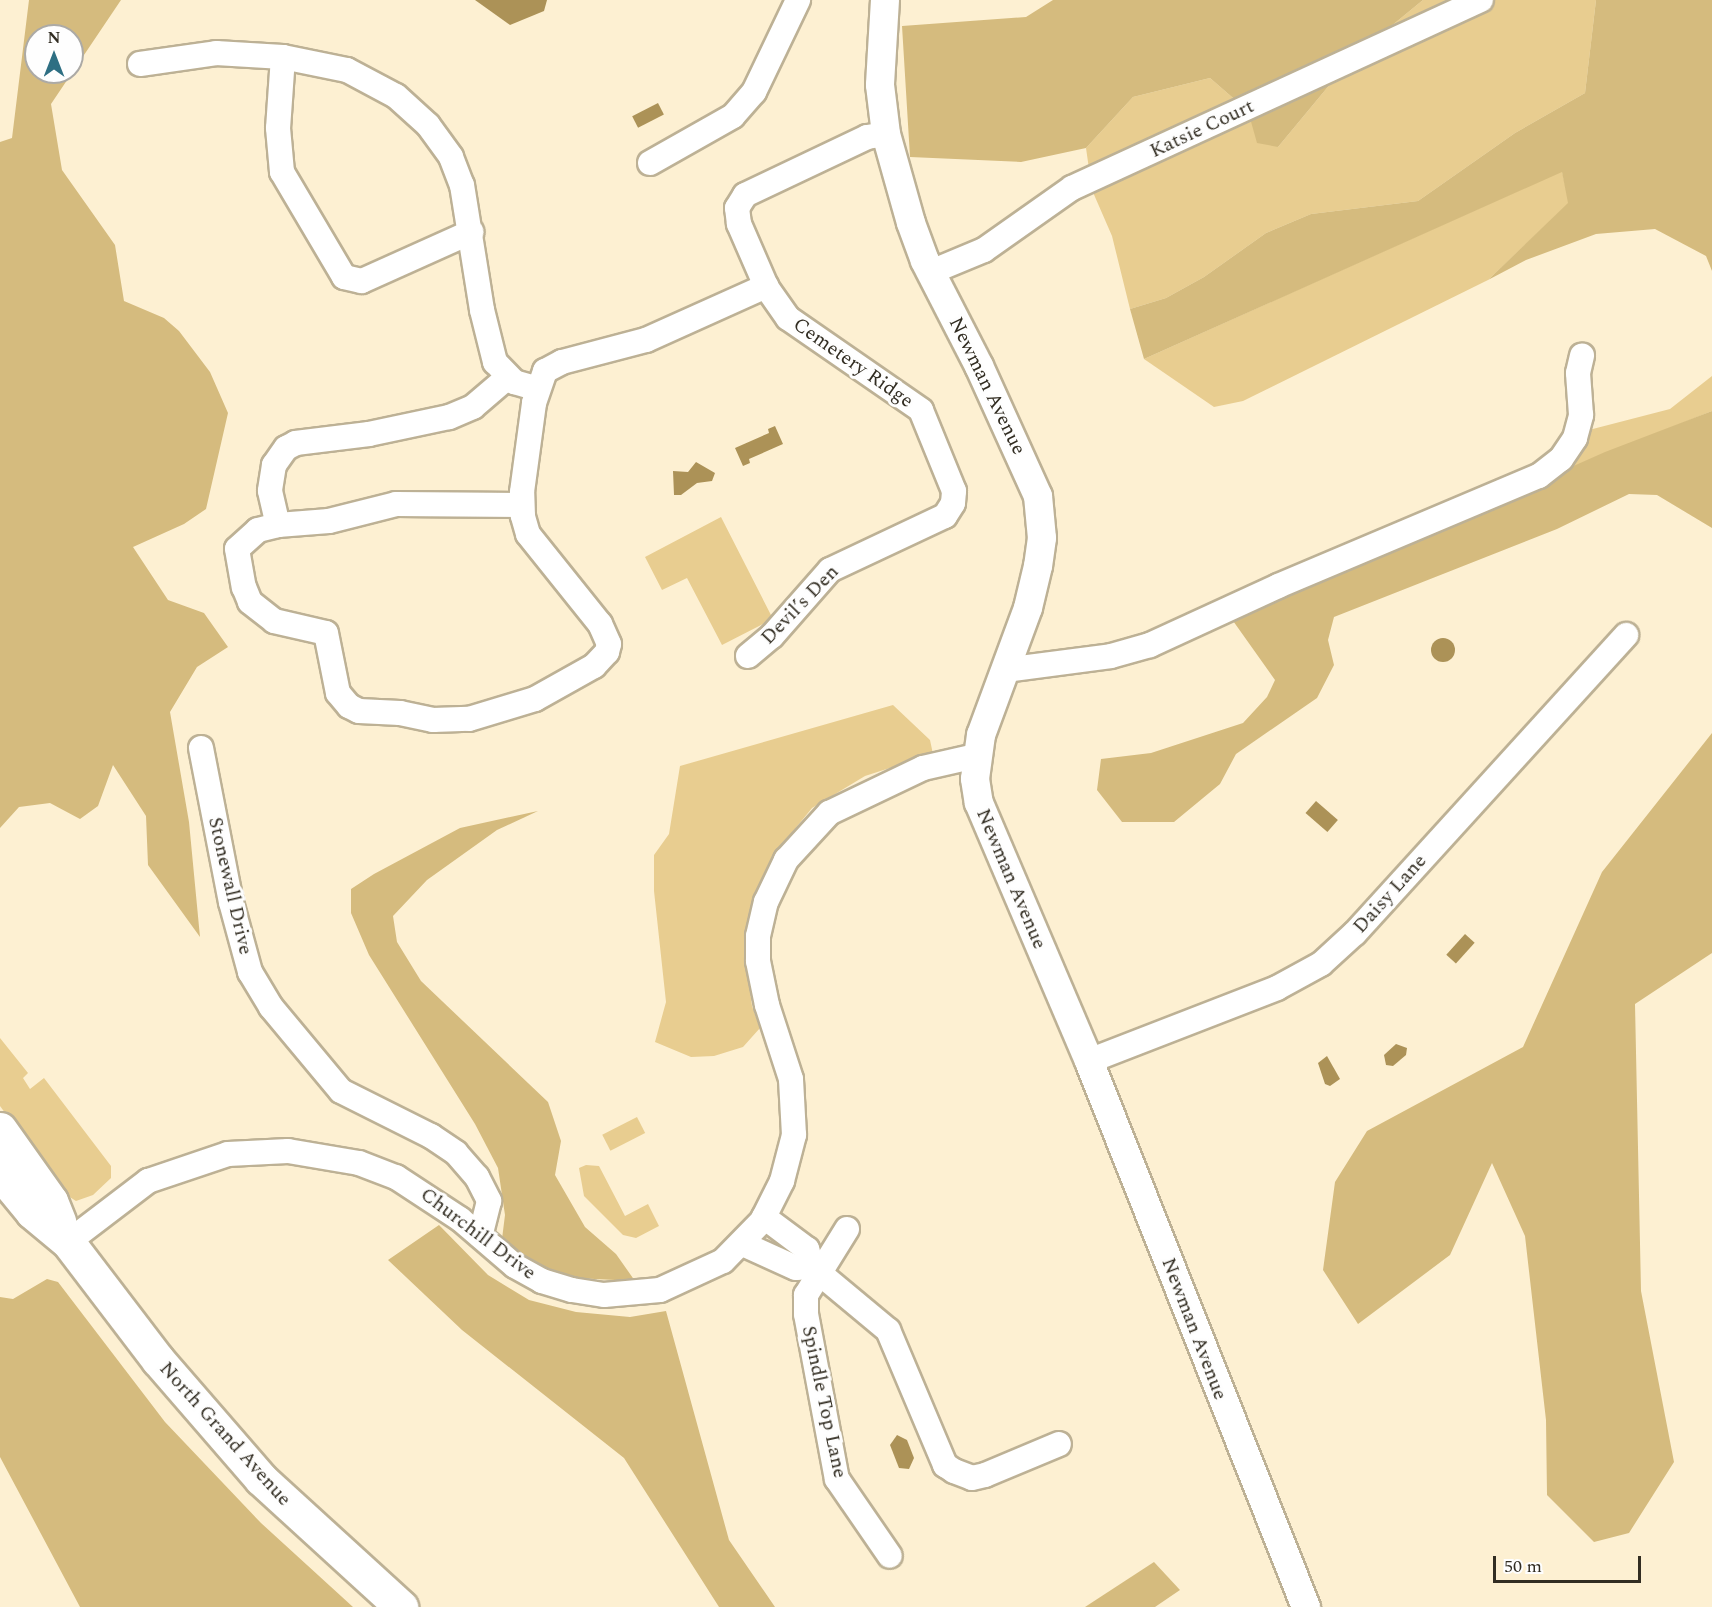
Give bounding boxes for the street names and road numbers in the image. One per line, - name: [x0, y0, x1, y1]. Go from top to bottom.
- street label: Katsie Court: [1146, 94, 1258, 164]
- street label: Cemetery Ridge: [788, 313, 918, 413]
- street label: Newman Avenue: [943, 313, 1031, 459]
- street label: Devil’s Den: [756, 560, 844, 650]
- street label: Newman Avenue: [971, 805, 1051, 953]
- street label: Stonewall Drive: [203, 815, 257, 957]
- street label: Daisy Lane: [1348, 849, 1432, 939]
- street label: Churchill Drive: [415, 1183, 541, 1285]
- street label: Newman Avenue: [1156, 1255, 1232, 1403]
- street label: Spindle Top Lane: [796, 1324, 852, 1480]
- street label: North Grand Avenue: [154, 1357, 296, 1511]

